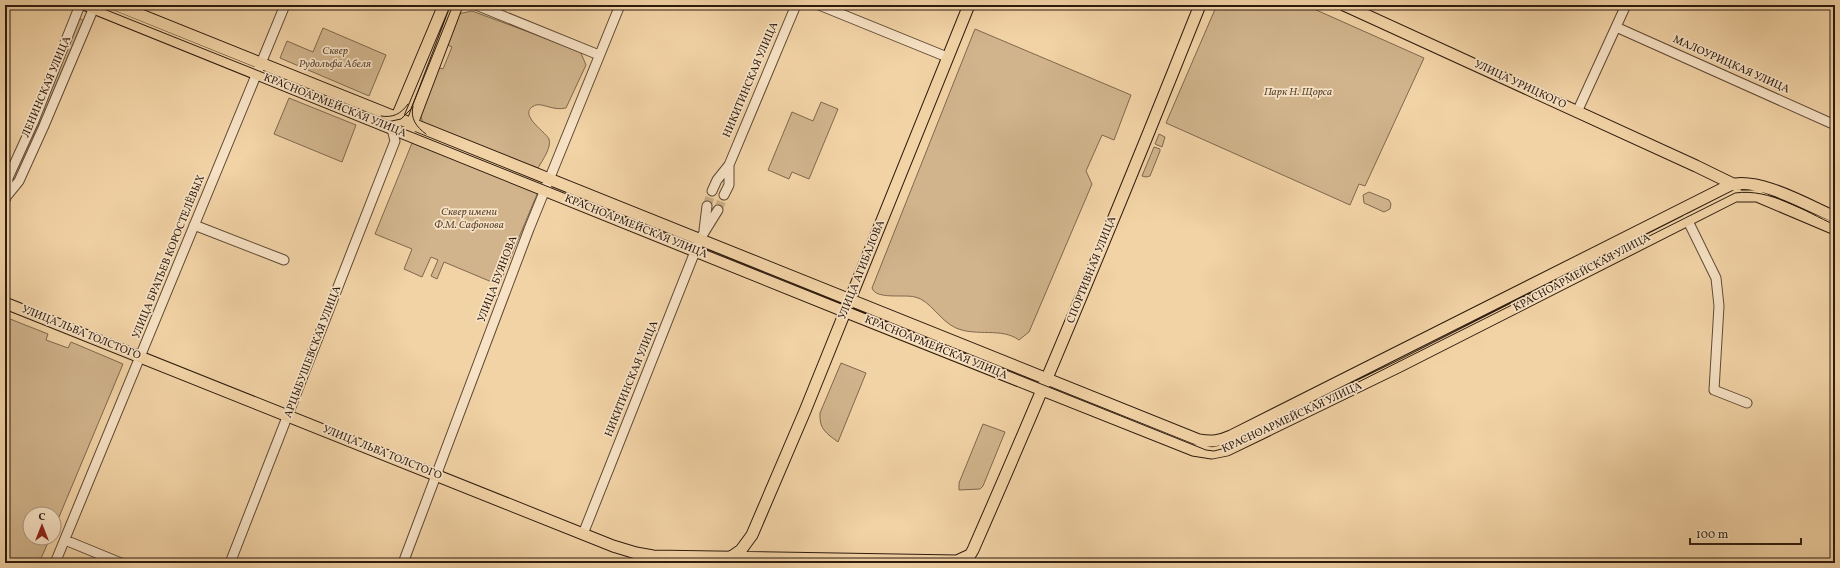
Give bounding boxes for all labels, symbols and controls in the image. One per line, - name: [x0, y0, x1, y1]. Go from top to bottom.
- street label: НИКИТИНСКАЯ УЛИЦА: [720, 20, 782, 140]
- street label: МАЛОУРИЦКАЯ УЛИЦА: [1670, 32, 1792, 98]
- street label: ЛЕНИНСКАЯ УЛИЦА: [19, 34, 75, 140]
- park label: Сквер Рудольфа Абеля: [299, 44, 371, 72]
- street label: УЛИЦА УРИЦКОГО: [1472, 57, 1568, 113]
- street label: КРАСНОАРМЕЙСКАЯ УЛИЦА: [261, 70, 409, 142]
- park label: Парк Н. Щорса: [1264, 85, 1332, 100]
- street label: УЛИЦА БРАТЬЕВ КОРОСТЕЛЁВЫХ: [129, 173, 209, 341]
- street label: КРАСНОАРМЕЙСКАЯ УЛИЦА: [562, 191, 710, 263]
- park label: Cквер имени Ф.М. Сафонова: [434, 205, 504, 233]
- street label: СПОРТИВНАЯ УЛИЦА: [1064, 214, 1120, 326]
- street label: УЛИЦА АГИБАЛОВА: [835, 218, 889, 322]
- street label: КРАСНОАРМЕЙСКАЯ УЛИЦА: [1511, 230, 1653, 316]
- street label: УЛИЦА БУЯНОВА: [475, 233, 521, 324]
- street label: АРЦЫБУШЕВСКАЯ УЛИЦА: [281, 284, 345, 420]
- street label: УЛИЦА ЛЬВА ТОЛСТОГО: [19, 302, 143, 364]
- street label: КРАСНОАРМЕЙСКАЯ УЛИЦА: [862, 312, 1010, 384]
- street label: НИКИТИНСКАЯ УЛИЦА: [602, 318, 662, 440]
- street label: КРАСНОАРМЕЙСКАЯ УЛИЦА: [1219, 379, 1365, 457]
- street label: УЛИЦА ЛЬВА ТОЛСТОГО: [320, 422, 444, 484]
- north arrow: [22, 506, 62, 546]
- text: С: [38, 510, 46, 525]
- scale bar: [1690, 520, 1801, 546]
- text: 100 m: [1696, 527, 1729, 543]

